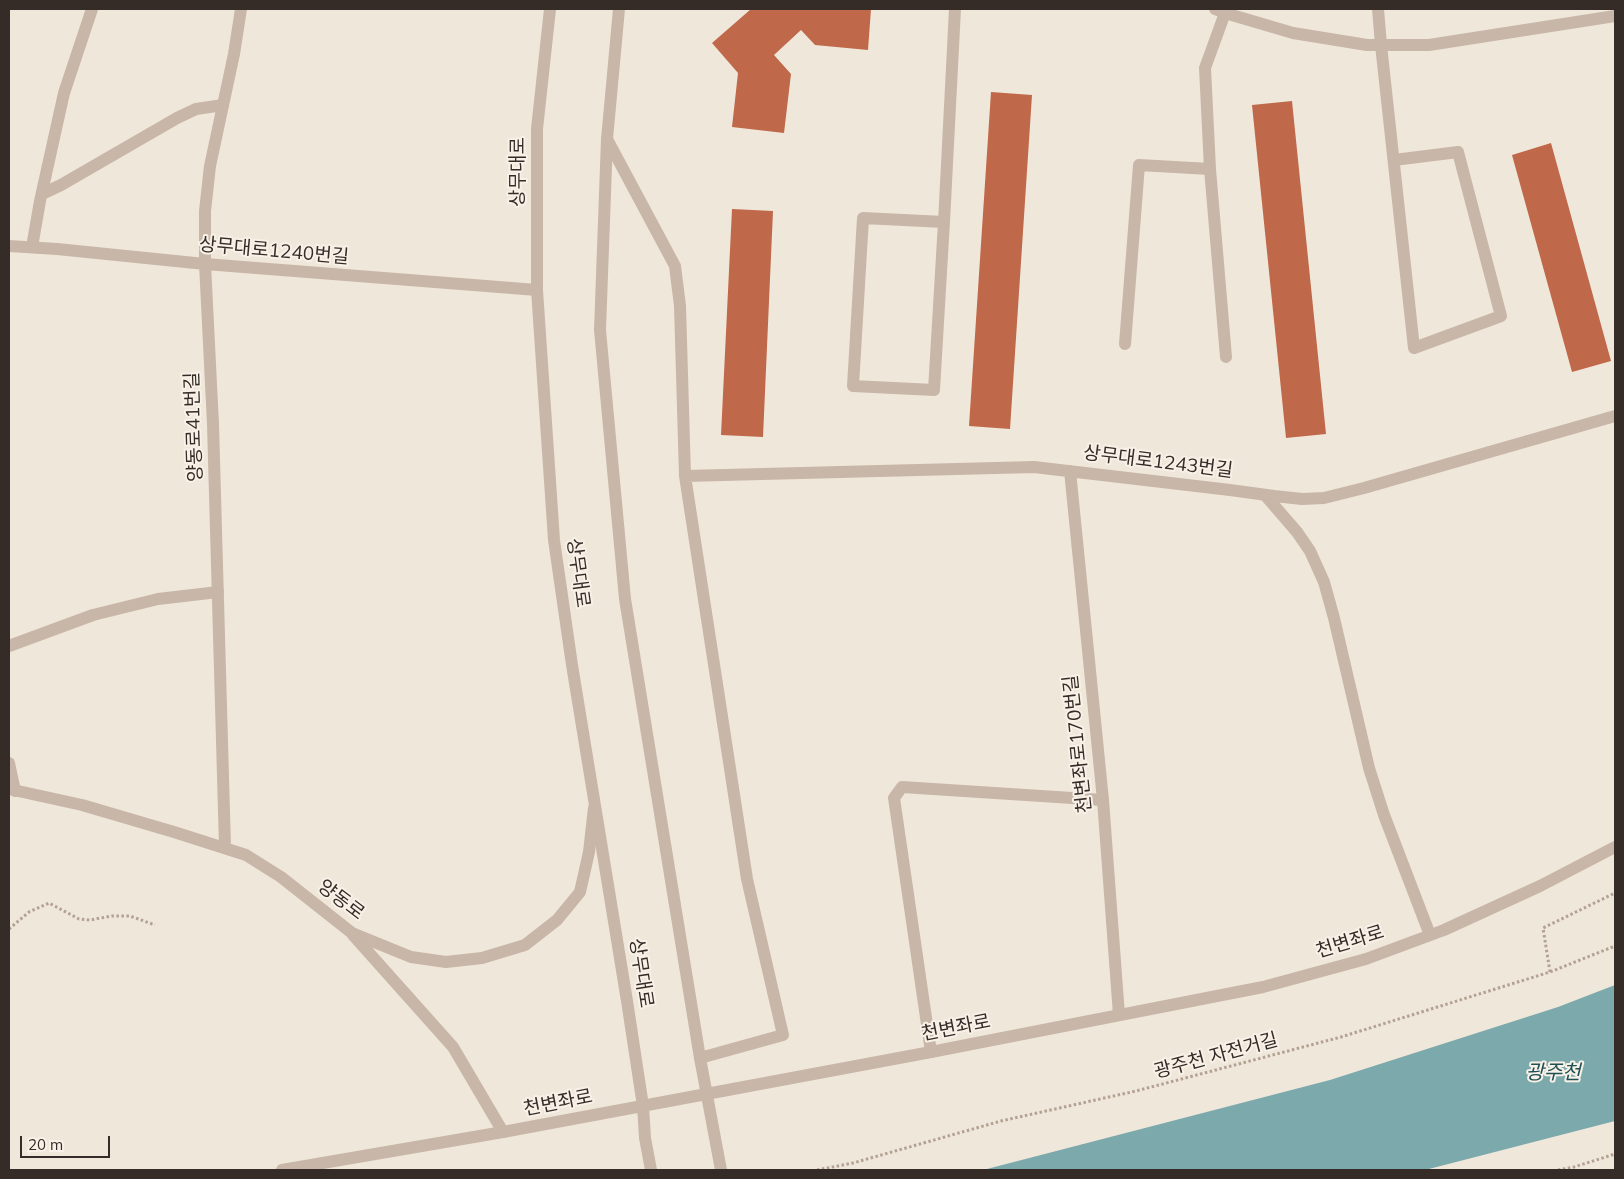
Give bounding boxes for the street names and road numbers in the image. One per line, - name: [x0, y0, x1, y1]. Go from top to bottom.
- street label: 상무대로: [507, 137, 529, 207]
- street label: 상무대로1240번길: [198, 233, 350, 269]
- street label: 양동로41번길: [181, 372, 207, 482]
- street label: 상무대로1243번길: [1082, 442, 1234, 482]
- street label: 상무대로: [562, 537, 594, 609]
- street label: 천변좌로170번길: [1059, 674, 1097, 814]
- street label: 양동로: [313, 875, 369, 925]
- street label: 천변좌로: [1313, 921, 1387, 963]
- street label: 상무대로: [624, 937, 658, 1009]
- street label: 천변좌로: [920, 1010, 992, 1046]
- street label: 광주천 자전거길: [1152, 1029, 1280, 1083]
- street label: 천변좌로: [522, 1085, 594, 1121]

